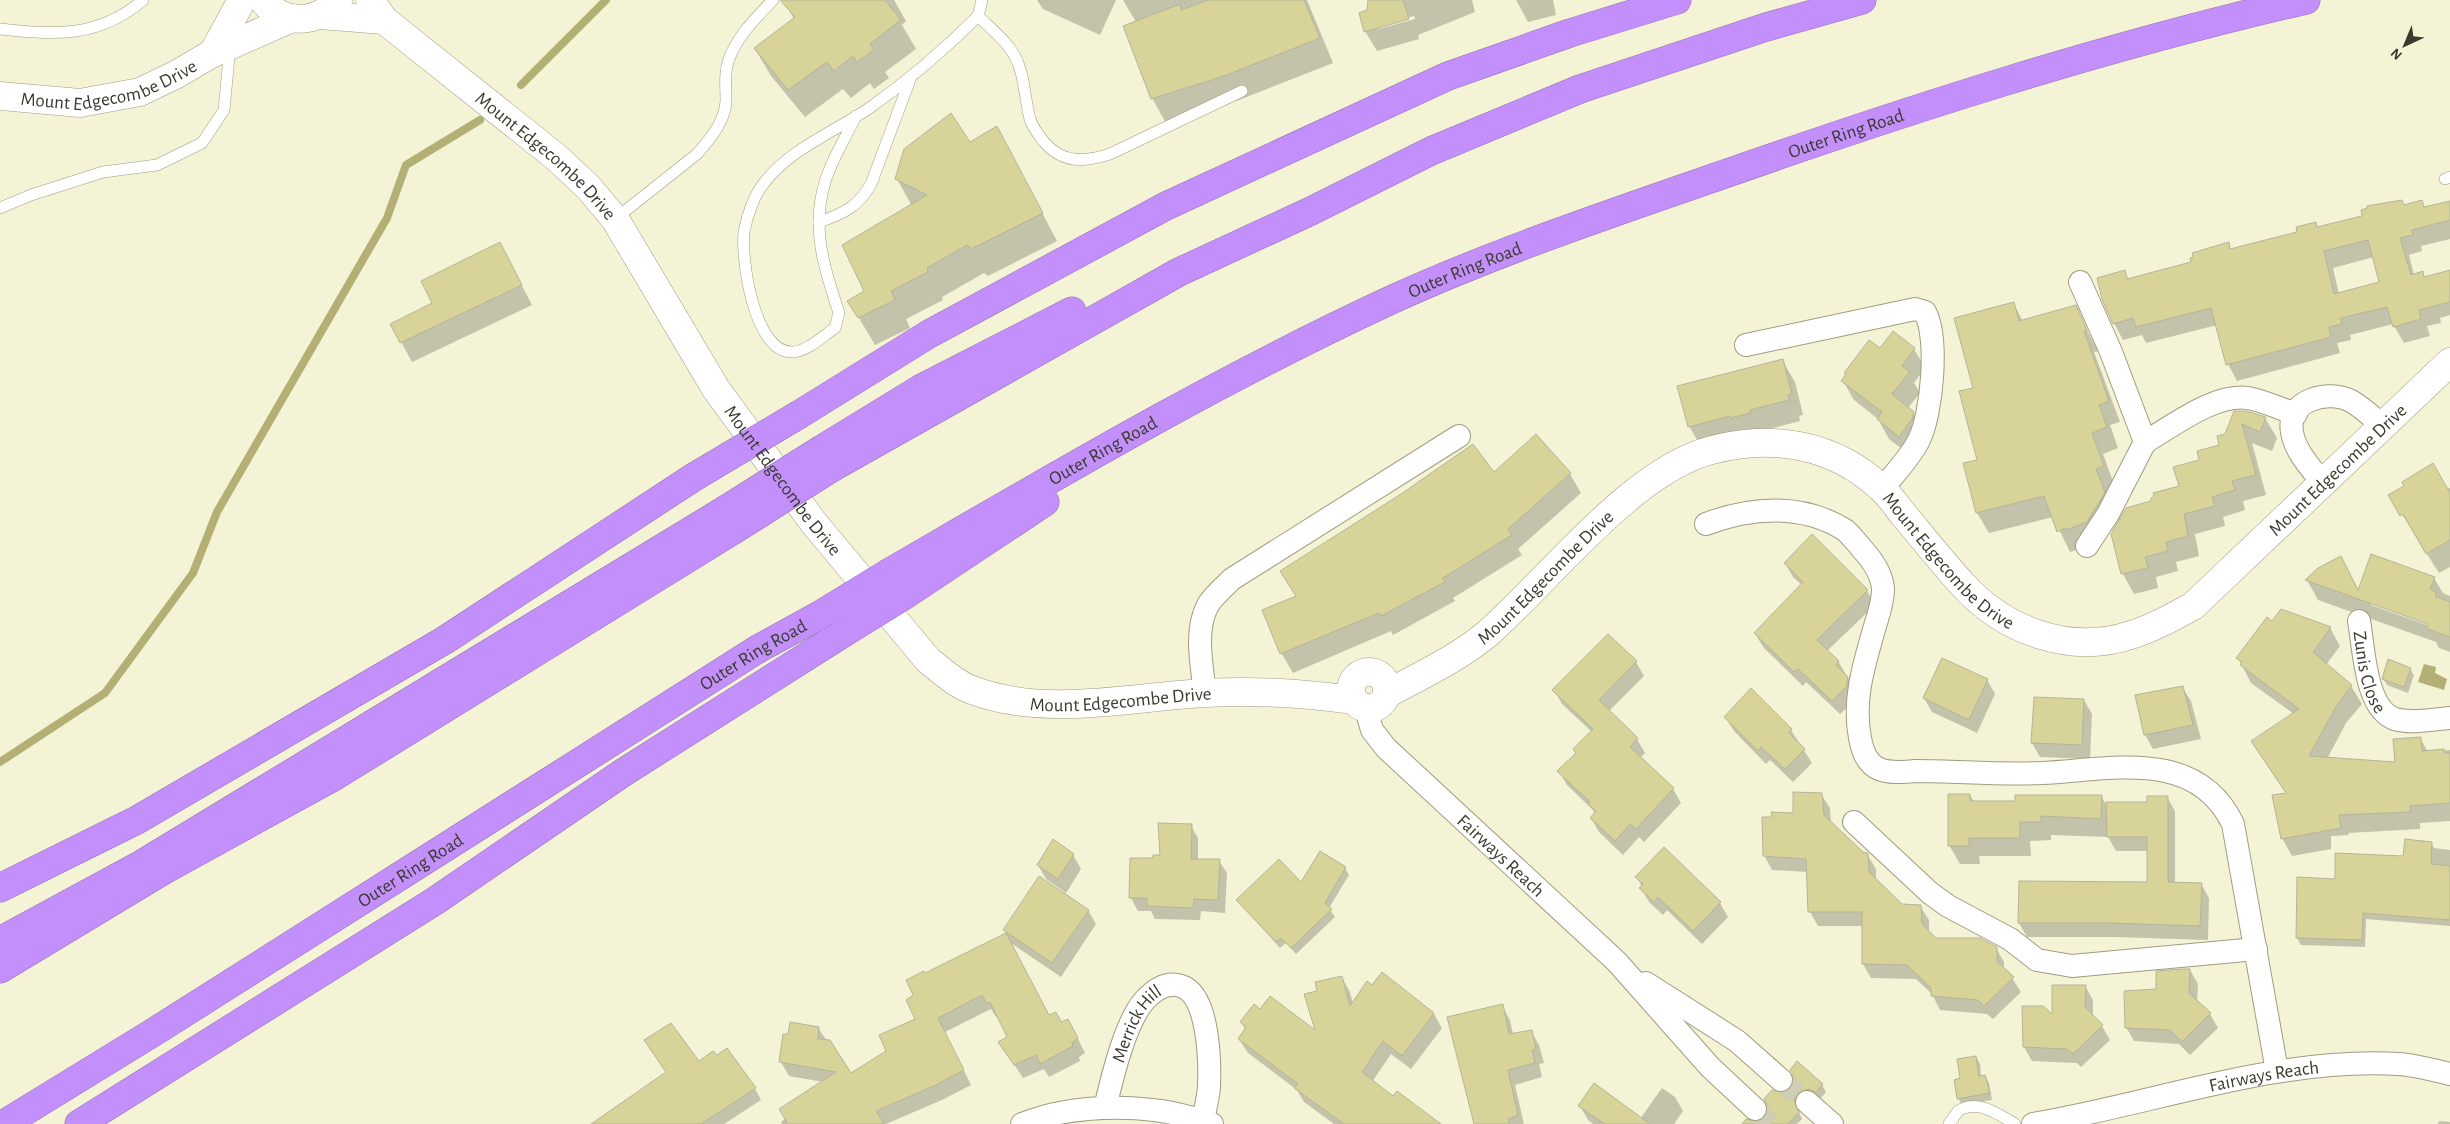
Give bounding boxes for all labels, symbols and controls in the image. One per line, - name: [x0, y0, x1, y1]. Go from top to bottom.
- north arrow: [2380, 20, 2430, 70]
- text: N: [2388, 45, 2405, 62]
- street label: Mount Edgecombe Drive: [20, 57, 200, 114]
- street label: Mount Edgecombe Drive: [471, 89, 619, 224]
- street label: Outer Ring Road: [1786, 106, 1907, 162]
- street label: Outer Ring Road: [1405, 239, 1525, 302]
- street label: Mount Edgecombe Drive: [2266, 401, 2411, 540]
- street label: Mount Edgecombe Drive: [720, 402, 844, 559]
- street label: Outer Ring Road: [1046, 413, 1161, 489]
- street label: Mount Edgecombe Drive: [1879, 489, 2017, 633]
- street label: Mount Edgecombe Drive: [1474, 507, 1617, 649]
- street label: Outer Ring Road: [697, 616, 810, 694]
- street label: Zunis Close: [2350, 630, 2389, 717]
- street label: Mount Edgecombe Drive: [1029, 685, 1212, 715]
- street label: Fairways Reach: [1453, 811, 1548, 901]
- street label: Outer Ring Road: [355, 831, 467, 911]
- street label: Merrick Hill: [1109, 982, 1165, 1065]
- street label: Fairways Reach: [2207, 1058, 2320, 1096]

